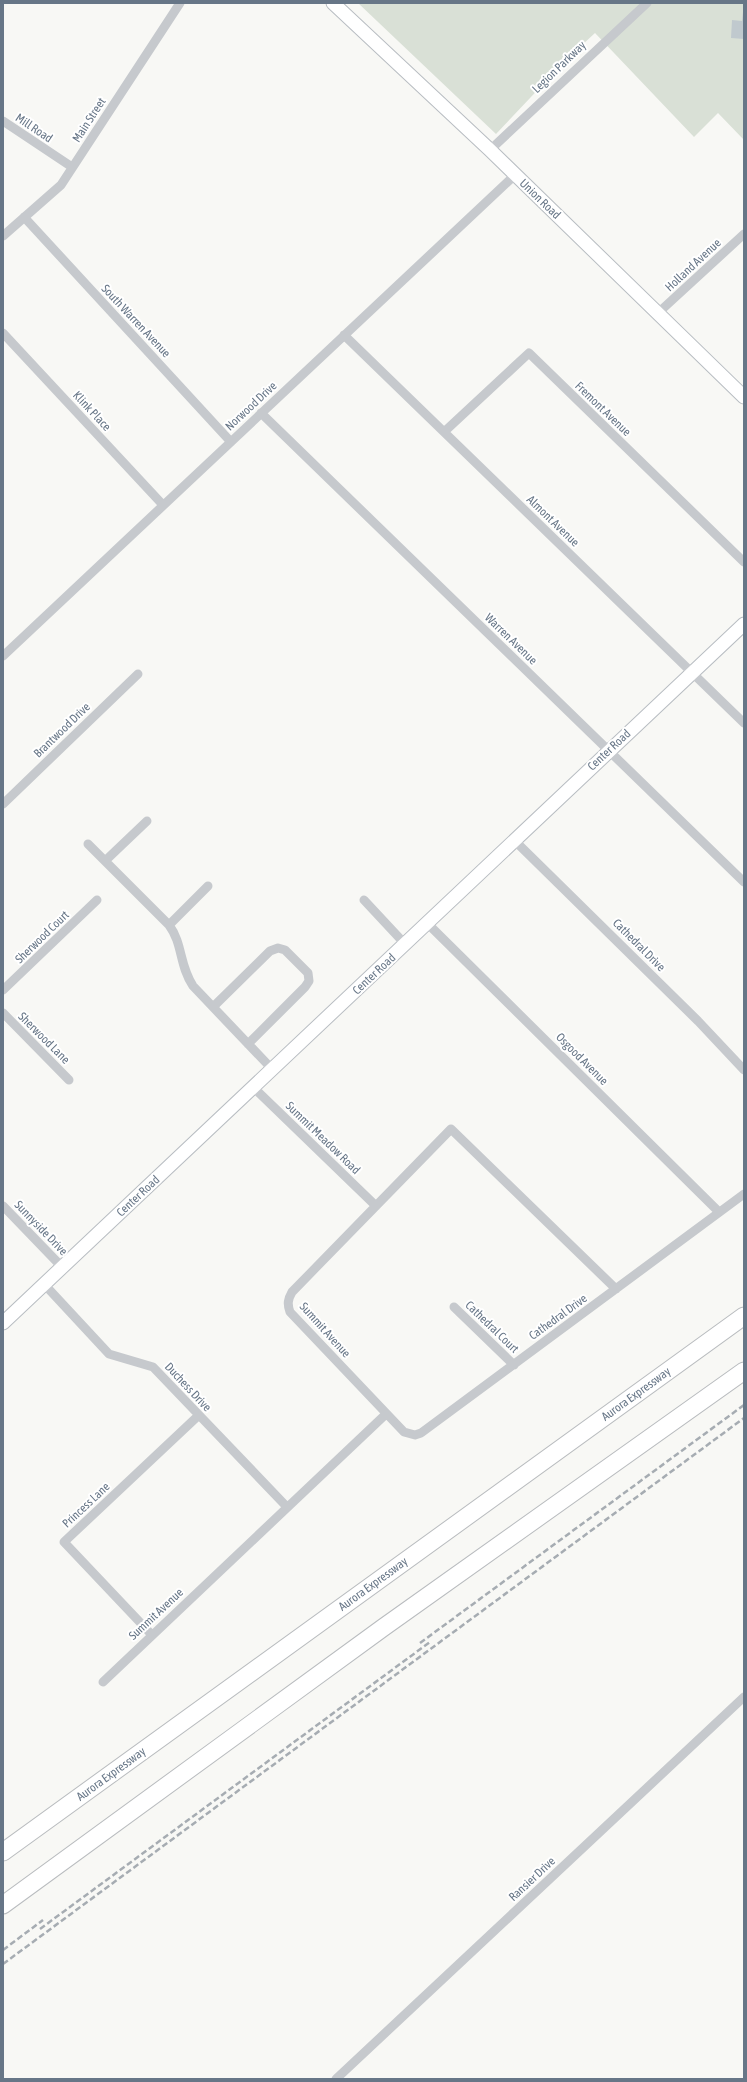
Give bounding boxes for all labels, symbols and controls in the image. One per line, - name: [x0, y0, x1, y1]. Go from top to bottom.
- street label: Legion Parkway: [529, 38, 589, 96]
- street label: Main Street: [69, 95, 109, 145]
- street label: Mill Road: [13, 111, 55, 145]
- street label: Union Road: [517, 176, 563, 222]
- street label: Holland Avenue: [662, 236, 724, 294]
- street label: South Warren Avenue: [99, 282, 173, 360]
- street label: Norwood Drive: [222, 379, 280, 433]
- street label: Fremont Avenue: [572, 379, 634, 439]
- street label: Klink Place: [70, 388, 114, 434]
- street label: Almont Avenue: [524, 493, 582, 549]
- street label: Warren Avenue: [482, 611, 540, 667]
- street label: Brantwood Drive: [31, 700, 93, 760]
- street label: Center Road: [585, 727, 633, 773]
- street label: Sherwood Court: [12, 908, 72, 966]
- street label: Cathedral Drive: [610, 916, 668, 974]
- street label: Center Road: [350, 951, 398, 997]
- street label: Sherwood Lane: [15, 1009, 73, 1067]
- street label: Osgood Avenue: [553, 1030, 611, 1088]
- street label: Summit Meadow Road: [283, 1099, 363, 1177]
- street label: Center Road: [114, 1173, 162, 1219]
- street label: Sunnyside Drive: [11, 1198, 71, 1258]
- street label: Cathedral Drive: [526, 1291, 590, 1343]
- street label: Cathedral Court: [462, 1298, 522, 1356]
- street label: Summit Avenue: [297, 1300, 353, 1360]
- street label: Duchess Drive: [162, 1360, 214, 1414]
- street label: Aurora Expressway: [599, 1364, 673, 1424]
- street label: Princess Lane: [59, 1480, 113, 1530]
- street label: Aurora Expressway: [336, 1554, 410, 1614]
- street label: Summit Avenue: [126, 1585, 186, 1643]
- street label: Aurora Expressway: [74, 1744, 148, 1804]
- street label: Ransier Drive: [506, 1854, 558, 1904]

